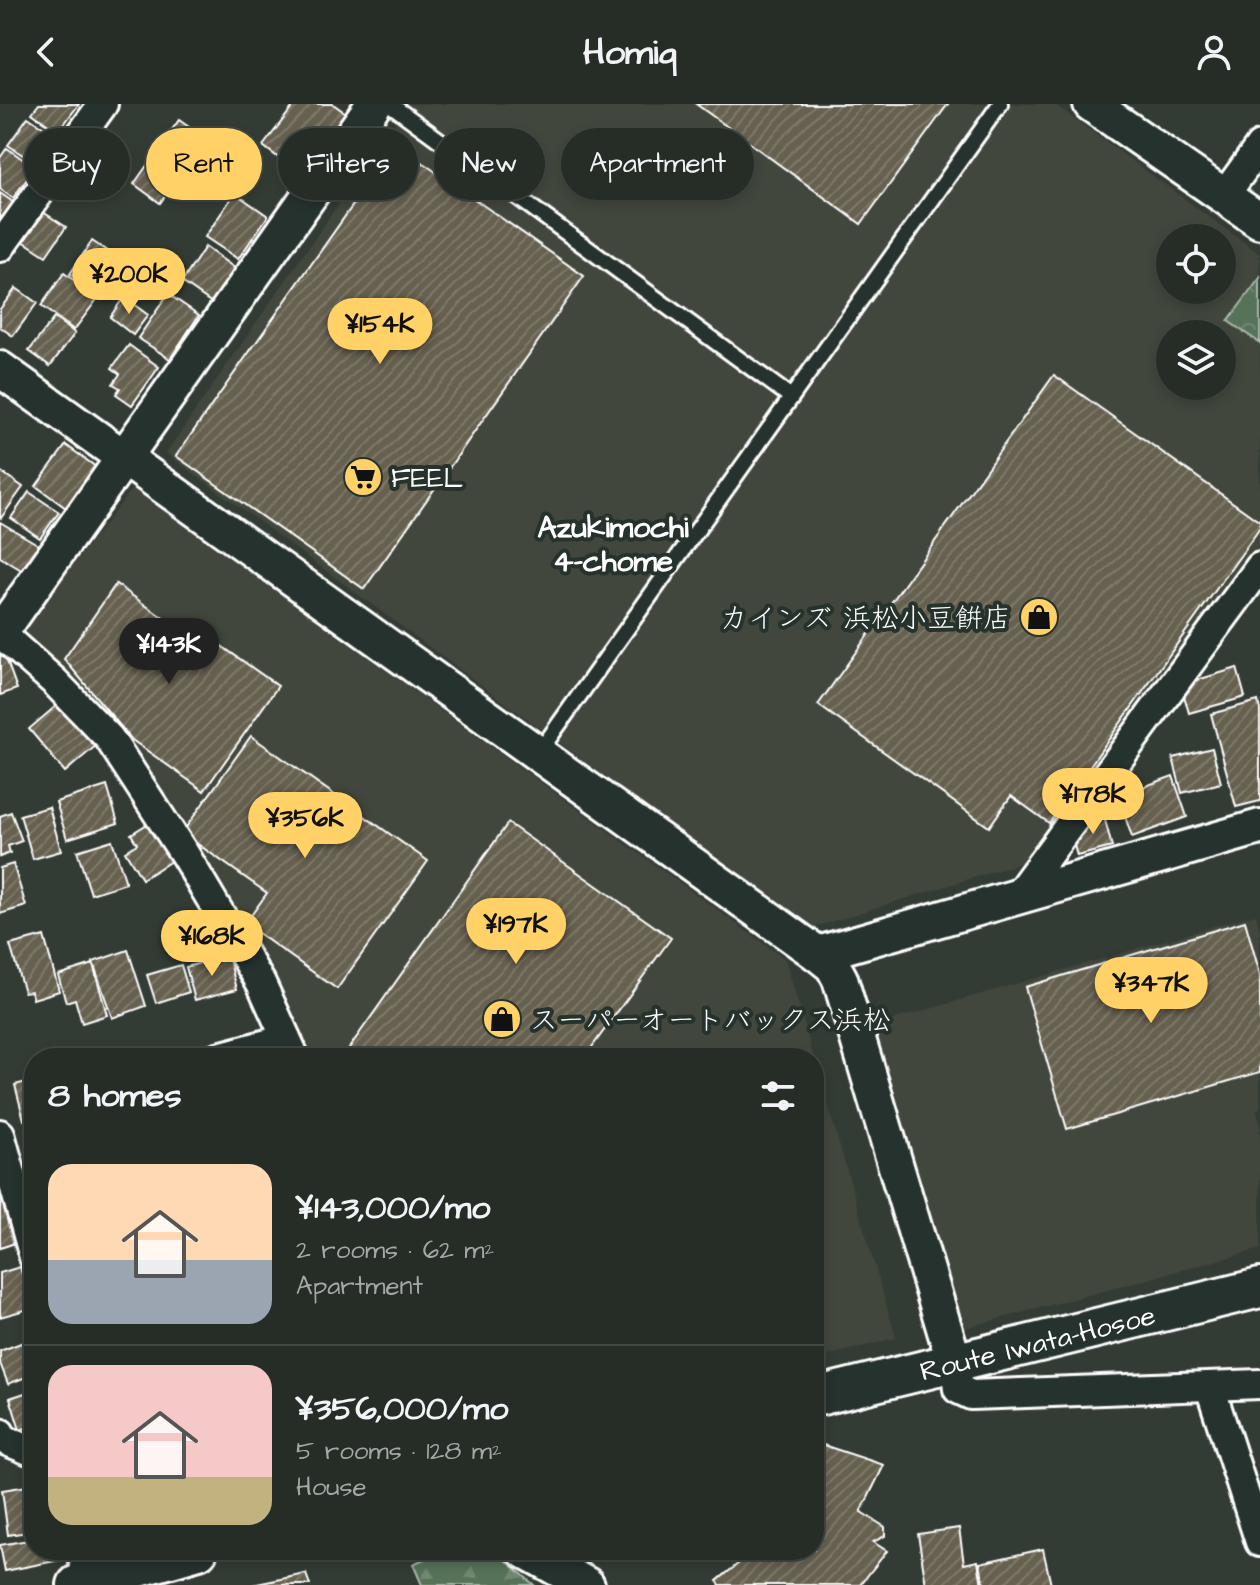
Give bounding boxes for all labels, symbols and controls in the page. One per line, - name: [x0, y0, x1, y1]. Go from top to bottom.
- text: Homiq: [583, 27, 677, 78]
- icon: back: [24, 30, 68, 74]
- icon: person: [1192, 30, 1236, 74]
- chip: Buy: [24, 128, 130, 200]
- chip: Rent: [146, 128, 262, 200]
- chip: Filters: [278, 128, 418, 200]
- chip: New: [434, 128, 545, 200]
- chip: Apartment: [561, 128, 754, 200]
- map controls: [1156, 224, 1236, 400]
- button: locate: [1156, 224, 1236, 304]
- pin: ¥200K: [73, 248, 185, 316]
- text: ¥200K: [90, 256, 168, 292]
- pin: ¥154K: [324, 298, 436, 366]
- text: ¥154K: [345, 306, 415, 342]
- button: layers: [1156, 320, 1236, 400]
- supermarket icon: FEEL: [342, 456, 384, 498]
- place label: FEEL: [391, 459, 463, 498]
- district label: Azukimochi 4-chome: [538, 507, 689, 583]
- shop icon: カインズ 浜松小豆餠店: [1018, 596, 1060, 638]
- place label: カインズ 浜松小豆餠店: [720, 599, 1011, 638]
- pin: ¥143K: [113, 618, 225, 686]
- text: ¥143K: [137, 626, 201, 662]
- pin: ¥178K: [1037, 768, 1149, 836]
- text: ¥178K: [1060, 776, 1126, 812]
- pin: ¥356K: [249, 792, 361, 860]
- text: ¥356K: [266, 800, 344, 836]
- pin: ¥197K: [460, 898, 572, 966]
- text: ¥197K: [484, 906, 548, 942]
- pin: ¥168K: [156, 910, 268, 978]
- text: ¥168K: [179, 918, 245, 954]
- pin: ¥347K: [1095, 957, 1207, 1025]
- text: ¥347K: [1113, 965, 1189, 1001]
- shop icon: スーパーオートバックス浜松: [481, 998, 523, 1040]
- place label: スーパーオートバックス浜松: [530, 1001, 891, 1040]
- text: 8 homes: [48, 1072, 182, 1120]
- icon: filters: [756, 1074, 800, 1118]
- text: ¥143,000/mo: [296, 1184, 490, 1232]
- icon: home: [112, 1196, 208, 1292]
- text: 2 rooms · 62 m²: [296, 1232, 494, 1268]
- text: Apartment: [296, 1268, 423, 1304]
- street label: Route Iwata-Hosoe: [916, 1296, 1159, 1391]
- text: ¥356,000/mo: [296, 1385, 508, 1433]
- icon: home: [112, 1397, 208, 1493]
- text: 5 rooms · 128 m²: [296, 1433, 502, 1469]
- text: House: [296, 1469, 367, 1505]

